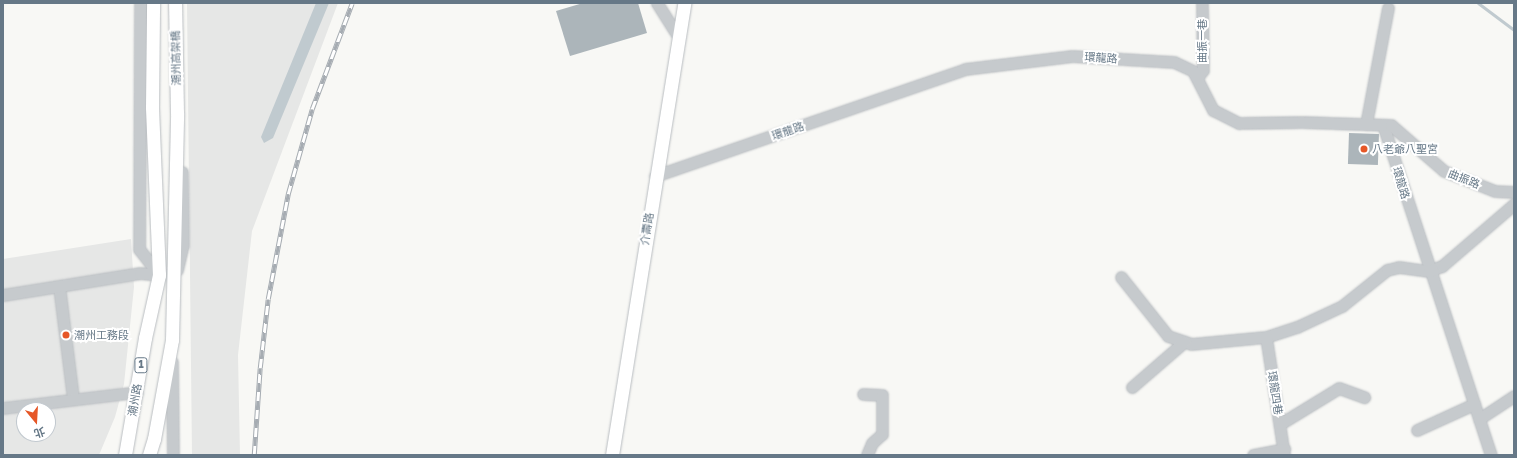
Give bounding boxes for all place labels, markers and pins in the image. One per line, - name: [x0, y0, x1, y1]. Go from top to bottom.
- place label: 八老爺八聖宮: [1372, 142, 1438, 156]
- marker: 八老爺八聖宮: [1359, 144, 1369, 154]
- place label: 潮州工務段: [74, 328, 129, 342]
- marker: 潮州工務段: [61, 330, 71, 340]

